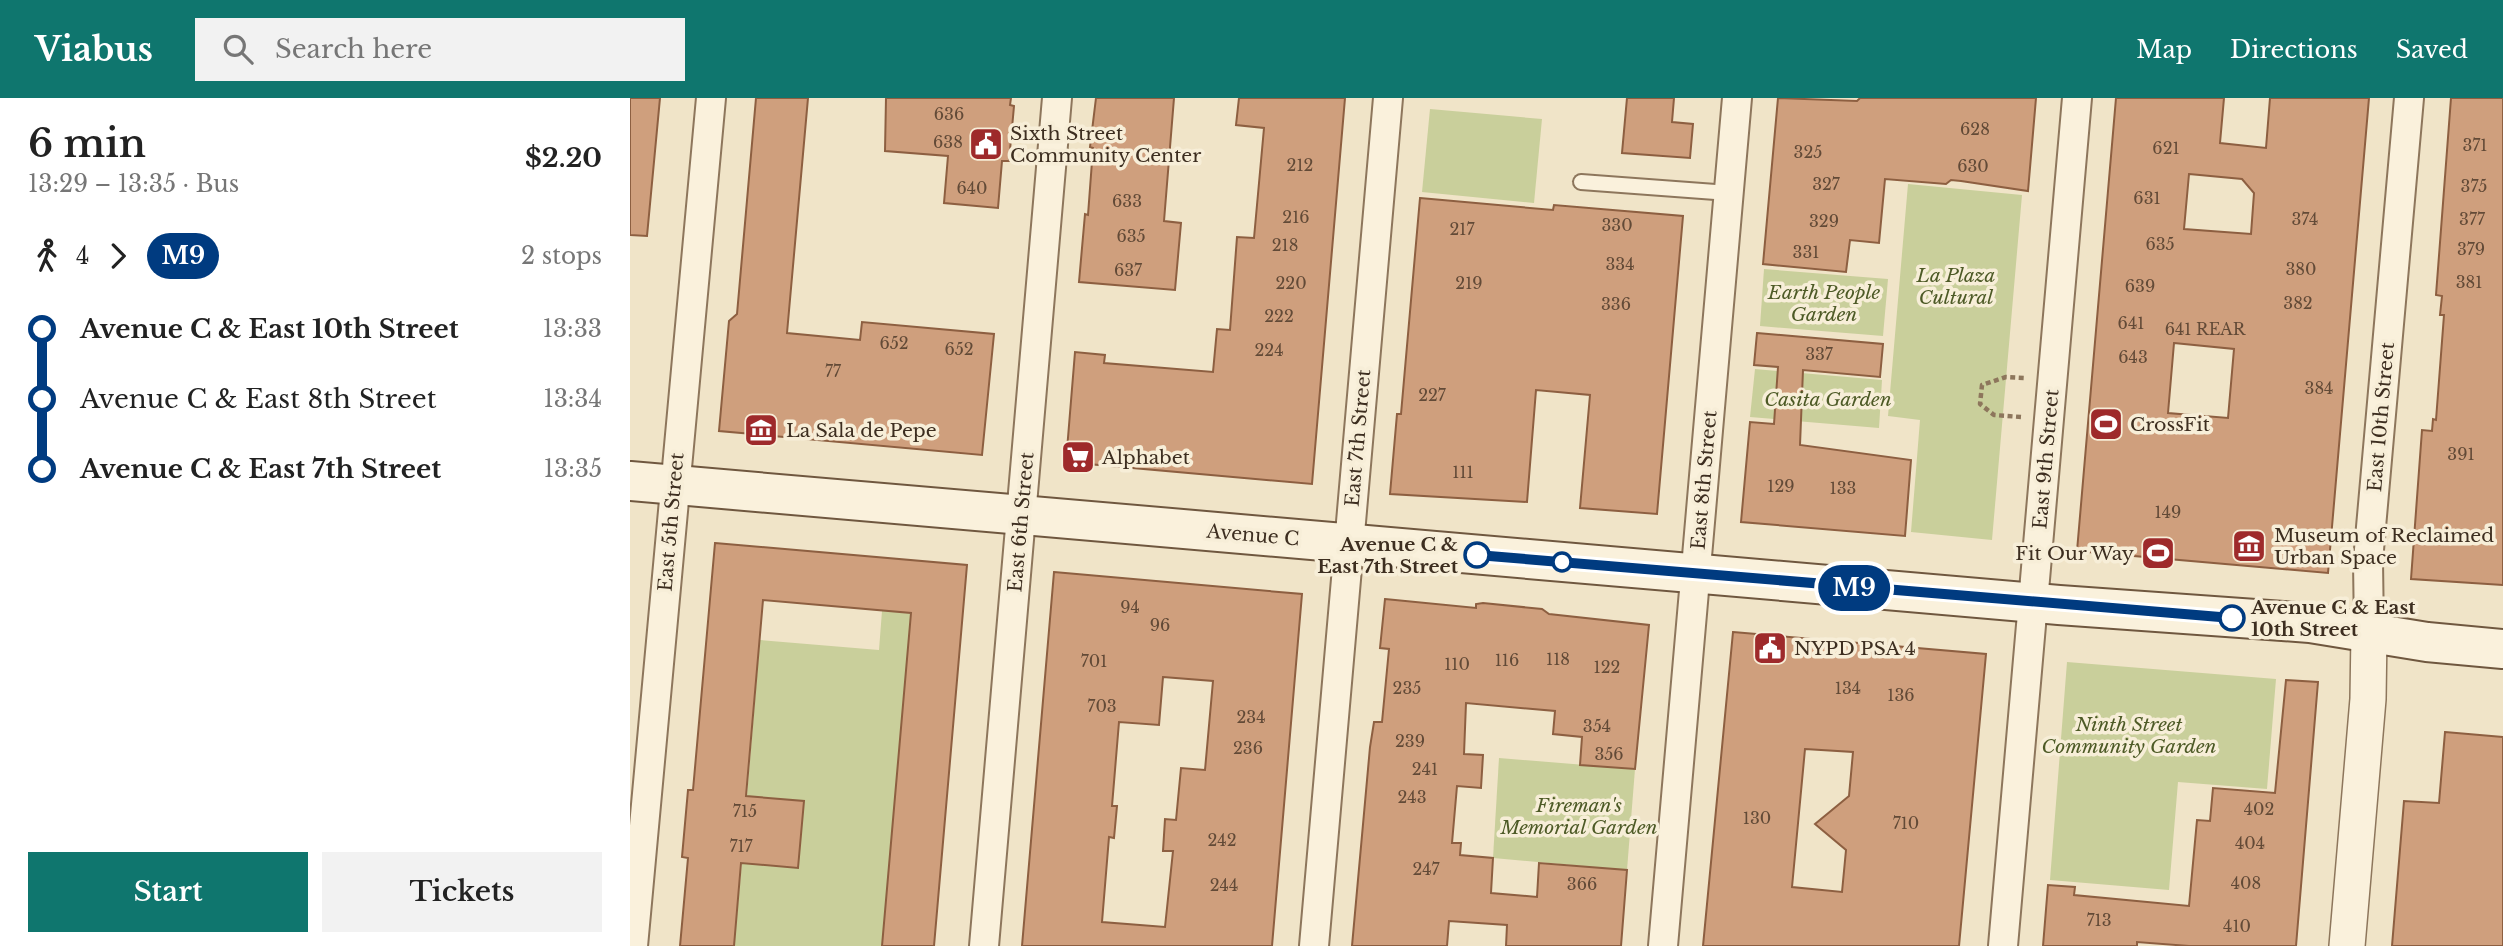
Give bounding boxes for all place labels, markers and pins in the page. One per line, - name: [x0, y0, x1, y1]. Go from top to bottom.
- place label: Sixth Street Community Center: [1010, 122, 1201, 167]
- public building icon: Sixth Street Community Center: [967, 125, 1005, 163]
- sports icon: CrossFit: [2087, 405, 2125, 443]
- museum icon: La Sala de Pepe: [742, 411, 780, 449]
- place label: CrossFit: [2130, 413, 2211, 436]
- place label: La Sala de Pepe: [786, 419, 937, 442]
- supermarket icon: Alphabet: [1059, 438, 1097, 476]
- place label: Alphabet: [1101, 446, 1191, 469]
- place label: Museum of Reclaimed Urban Space: [2274, 524, 2494, 569]
- museum icon: Museum of Reclaimed Urban Space: [2230, 527, 2268, 565]
- place label: Avenue C & East 7th Street: [1317, 533, 1459, 578]
- sports icon: Fit Our Way: [2139, 534, 2177, 572]
- marker: Avenue C & East 7th Street: [1464, 542, 1490, 568]
- place label: Fit Our Way: [2015, 542, 2134, 565]
- unlabelled marker: [1552, 552, 1572, 572]
- place label: Avenue C & East 10th Street: [2250, 596, 2416, 641]
- marker: Avenue C & East 10th Street: [2219, 605, 2245, 631]
- public building icon: NYPD PSA 4: [1751, 629, 1789, 667]
- place label: NYPD PSA 4: [1794, 637, 1916, 660]

